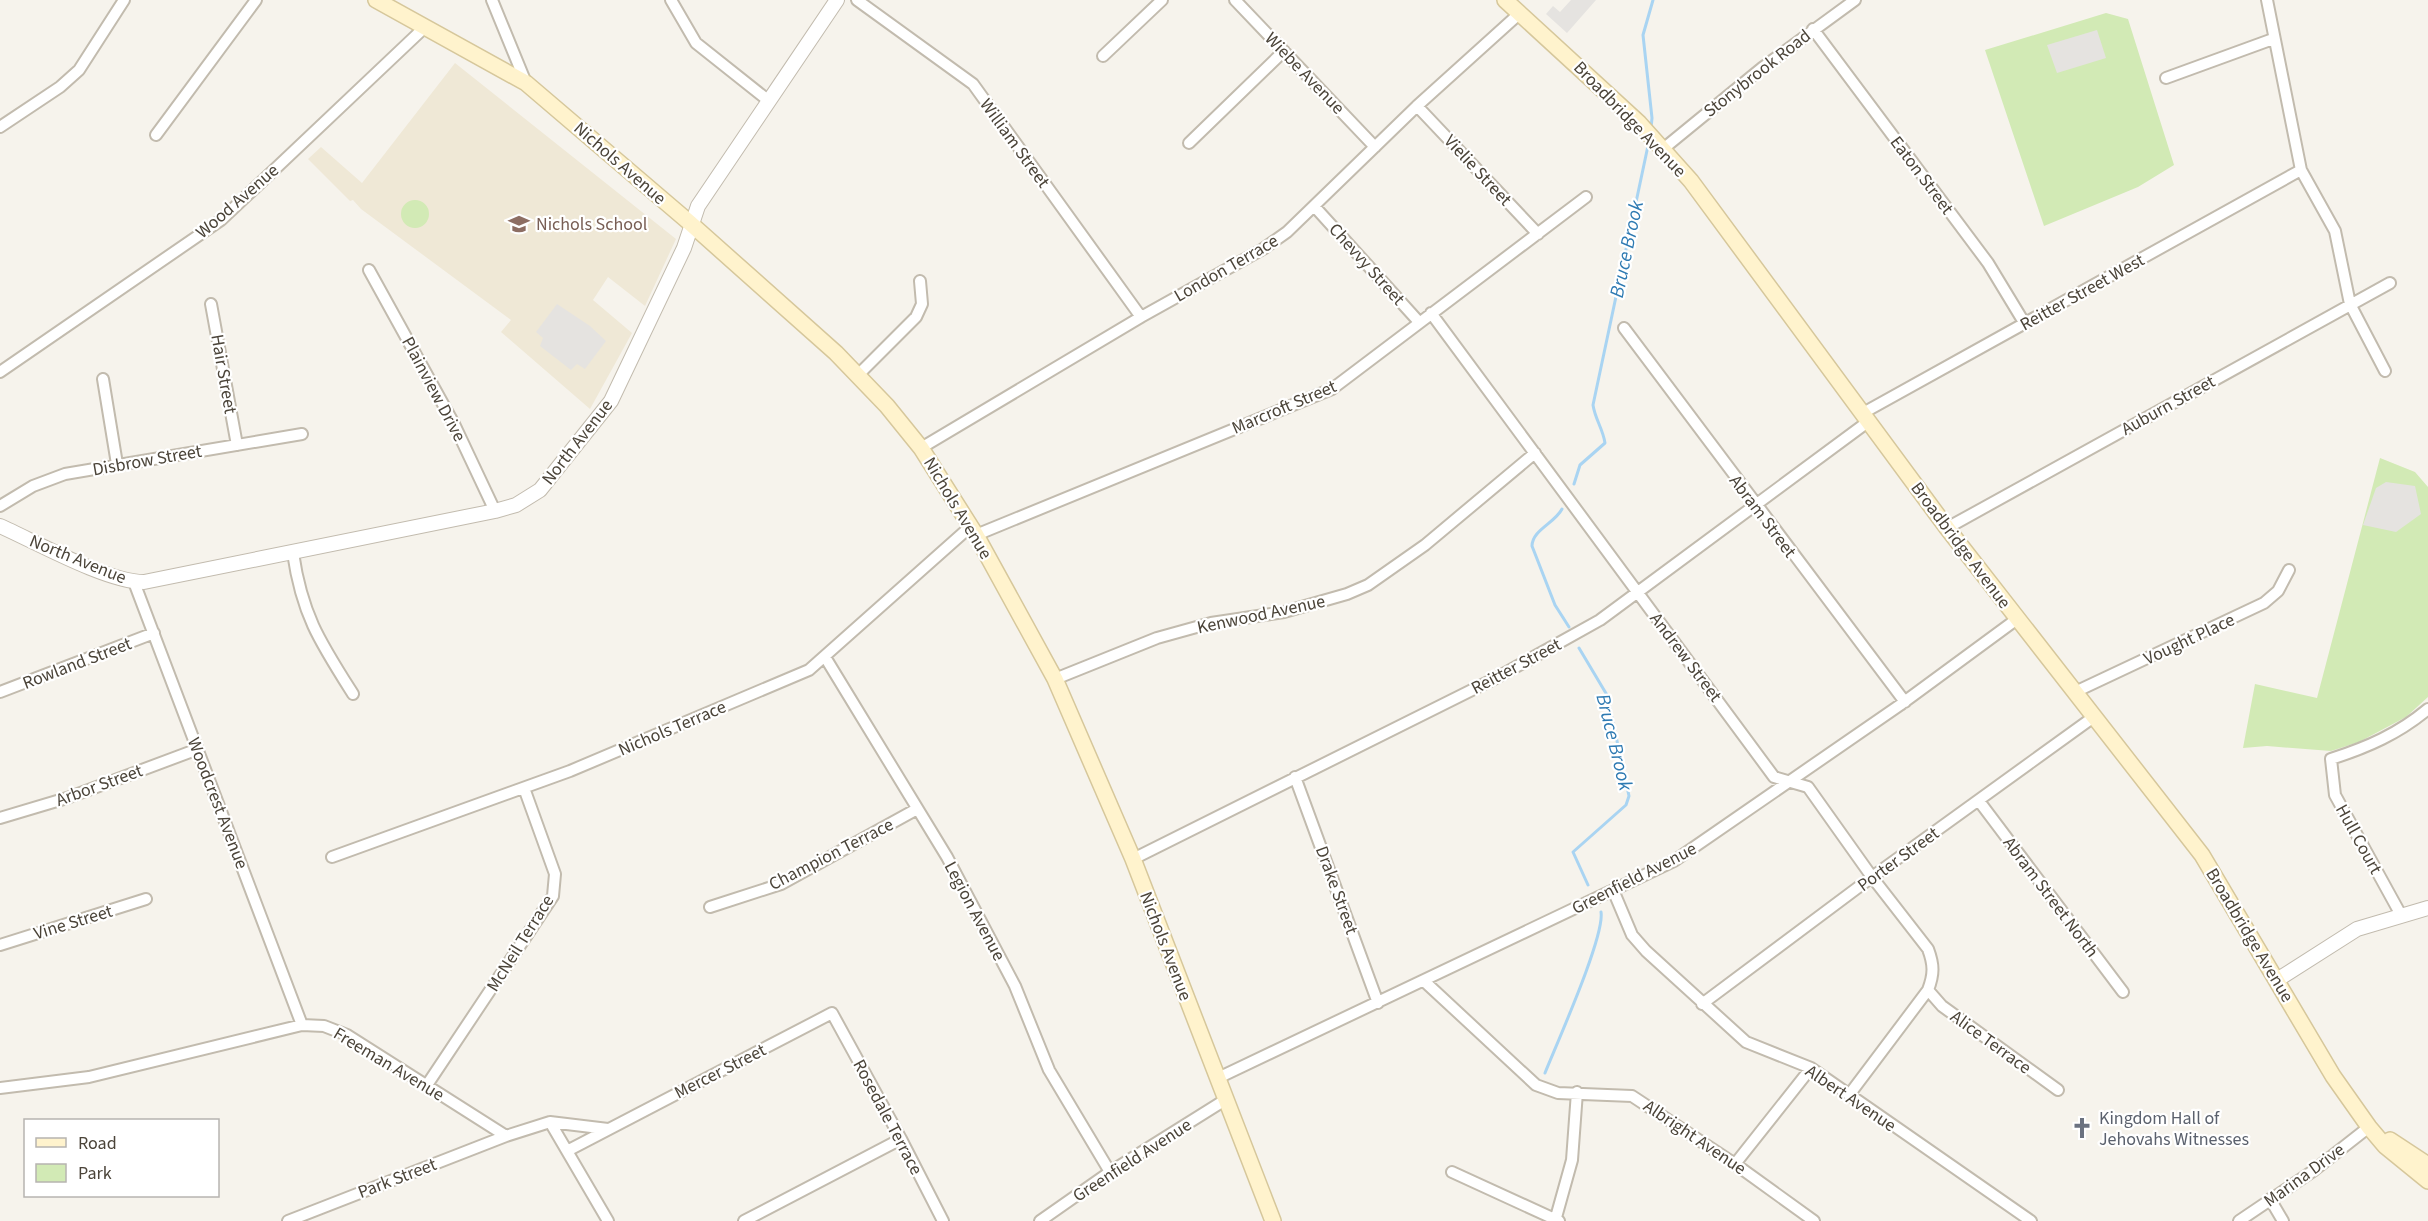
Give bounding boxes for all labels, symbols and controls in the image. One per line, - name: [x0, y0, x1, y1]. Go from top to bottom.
- street label: Stonybrook Road: [1699, 24, 1816, 123]
- street label: Wiebe Avenue: [1259, 27, 1350, 120]
- street label: Broadbridge Avenue: [1568, 56, 1692, 183]
- street label: William Street: [974, 94, 1056, 193]
- street label: Nichols Avenue: [568, 116, 671, 211]
- street label: Vielie Street: [1438, 129, 1517, 212]
- street label: Eaton Street: [1884, 131, 1959, 220]
- street label: Wood Avenue: [190, 158, 284, 245]
- water label: Bruce Brook: [1603, 197, 1651, 300]
- school or university icon: Nichols School: [507, 212, 531, 236]
- place label: Nichols School: [536, 212, 647, 237]
- street label: Chevvy Street: [1323, 218, 1410, 311]
- street label: London Terrace: [1170, 228, 1283, 308]
- street label: Reitter Street West: [2015, 248, 2149, 337]
- street label: Hair Street: [204, 332, 243, 416]
- street label: Plainview Drive: [395, 332, 472, 446]
- street label: Auburn Street: [2117, 369, 2220, 442]
- street label: Marcroft Street: [1228, 374, 1340, 441]
- street label: North Avenue: [536, 394, 619, 490]
- street label: Disbrow Street: [91, 439, 204, 482]
- street label: Nichols Avenue: [917, 453, 998, 564]
- street label: Abram Street: [1723, 470, 1802, 563]
- street label: Broadbridge Avenue: [1905, 477, 2017, 614]
- street label: North Avenue: [26, 529, 130, 590]
- street label: Kenwood Avenue: [1195, 589, 1328, 640]
- street label: Andrew Street: [1644, 607, 1728, 707]
- street label: Vought Place: [2140, 607, 2239, 671]
- street label: Rowland Street: [19, 631, 135, 696]
- street label: Reitter Street: [1467, 632, 1566, 701]
- water label: Bruce Brook: [1588, 691, 1640, 794]
- street label: Nichols Terrace: [614, 694, 730, 762]
- street label: Woodcrest Avenue: [181, 734, 254, 873]
- street label: Arbor Street: [52, 758, 146, 813]
- street label: Hull Court: [2329, 800, 2388, 879]
- street label: Champion Terrace: [765, 812, 898, 897]
- street label: Porter Street: [1852, 821, 1944, 898]
- street label: Abram Street North: [1997, 832, 2104, 963]
- street label: Greenfield Avenue: [1567, 836, 1701, 921]
- street label: Drake Street: [1309, 843, 1364, 938]
- street label: Legion Avenue: [938, 857, 1011, 965]
- street label: Broadbridge Avenue: [2200, 863, 2300, 1007]
- street label: Nichols Avenue: [1133, 888, 1198, 1004]
- street label: McNeil Terrace: [481, 890, 560, 996]
- street label: Vine Street: [31, 899, 116, 946]
- street label: Alice Terrace: [1945, 1005, 2036, 1080]
- street label: Freeman Avenue: [329, 1021, 449, 1107]
- street label: Mercer Street: [670, 1038, 770, 1105]
- street label: Rosedale Terrace: [847, 1055, 929, 1180]
- street label: Albert Avenue: [1800, 1059, 1901, 1138]
- street label: Albright Avenue: [1638, 1094, 1751, 1181]
- place label: Kingdom Hall of Jehovahs Witnesses: [2099, 1106, 2249, 1152]
- street label: Greenfield Avenue: [1068, 1113, 1197, 1208]
- church icon: Kingdom Hall of Jehovahs Witnesses: [2070, 1116, 2094, 1140]
- legend: [24, 1119, 219, 1197]
- text: Road: [78, 1131, 117, 1156]
- street label: Marina Drive: [2259, 1138, 2350, 1213]
- street label: Park Street: [354, 1152, 440, 1205]
- text: Park: [78, 1161, 112, 1186]

